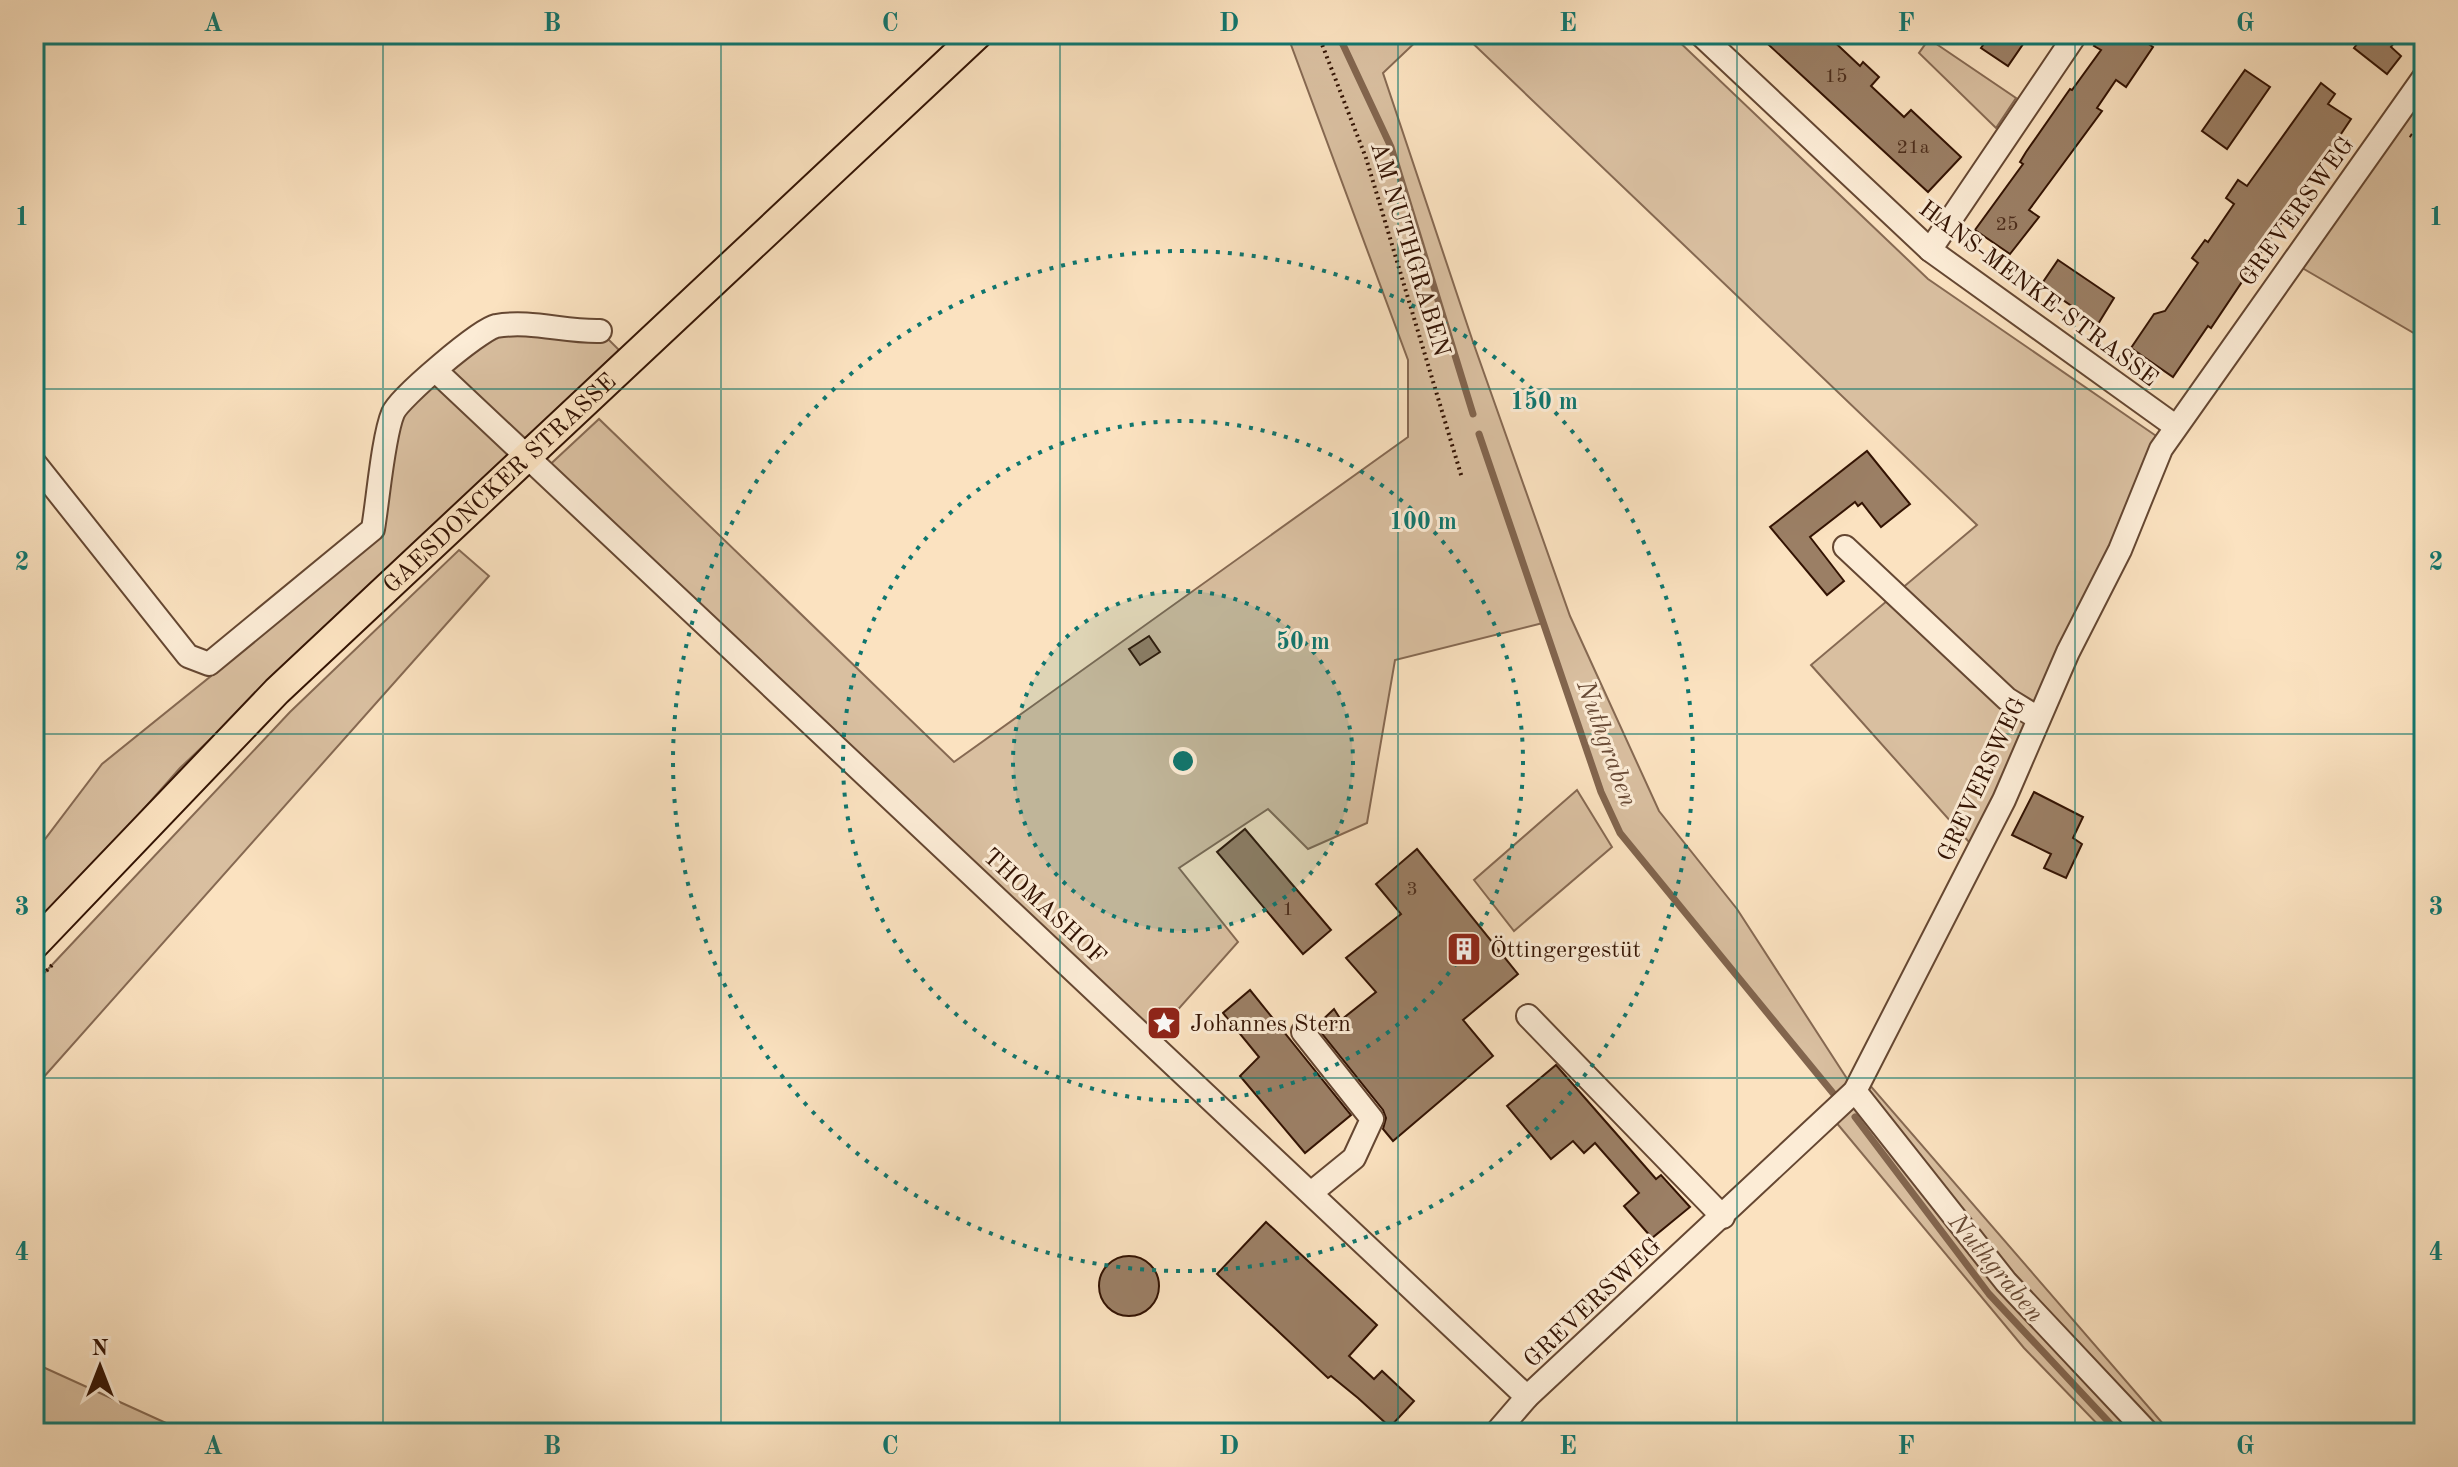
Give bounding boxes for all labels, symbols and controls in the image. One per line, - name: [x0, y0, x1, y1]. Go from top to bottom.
- text: A: [203, 11, 223, 37]
- text: B: [543, 11, 561, 37]
- text: C: [881, 11, 899, 37]
- text: D: [1219, 11, 1239, 37]
- text: E: [1559, 11, 1577, 37]
- text: F: [1897, 11, 1915, 37]
- text: G: [2236, 11, 2254, 37]
- house number: 15: [1824, 67, 1848, 87]
- street label: GREVERSWEG: [2236, 133, 2360, 291]
- house number: 21a: [1896, 138, 1930, 158]
- street label: AM NUTHGRABEN: [1365, 140, 1453, 360]
- street label: HANS-MENKE-STRASSE: [1914, 197, 2162, 392]
- text: 1: [14, 205, 30, 231]
- text: 1: [2428, 205, 2444, 231]
- house number: 25: [1995, 215, 2019, 235]
- street label: GAESDONCKER STRASSE: [380, 370, 621, 599]
- text: 150 m: [1510, 390, 1578, 415]
- text: 100 m: [1389, 511, 1457, 535]
- text: 2: [14, 550, 30, 576]
- text: 2: [2428, 550, 2444, 576]
- text: 50 m: [1276, 630, 1330, 655]
- water label: Nuthgraben: [1571, 676, 1641, 811]
- street label: GREVERSWEG: [1934, 694, 2031, 865]
- centre of rings: [1169, 747, 1197, 775]
- street label: THOMASHOF: [978, 845, 1110, 970]
- house number: 3: [1406, 880, 1418, 900]
- text: 3: [14, 895, 30, 921]
- text: 3: [2428, 895, 2444, 921]
- house number: 1: [1282, 900, 1294, 920]
- building icon: Öttingergestüt: [1445, 930, 1483, 968]
- place label: Öttingergestüt: [1490, 935, 1641, 963]
- place icon: Johannes Stern: [1145, 1004, 1183, 1042]
- place label: Johannes Stern: [1190, 1013, 1351, 1037]
- water label: Nuthgraben: [1942, 1208, 2048, 1328]
- street label: GREVERSWEG: [1520, 1234, 1667, 1373]
- text: 4: [14, 1240, 30, 1266]
- text: 4: [2428, 1240, 2444, 1266]
- north arrow: [60, 1327, 140, 1407]
- text: N: [92, 1338, 109, 1360]
- text: A: [203, 1434, 223, 1460]
- text: B: [543, 1434, 561, 1460]
- text: C: [881, 1434, 899, 1460]
- text: D: [1219, 1434, 1239, 1460]
- text: E: [1559, 1434, 1577, 1460]
- text: F: [1897, 1434, 1915, 1460]
- text: G: [2236, 1434, 2254, 1460]

